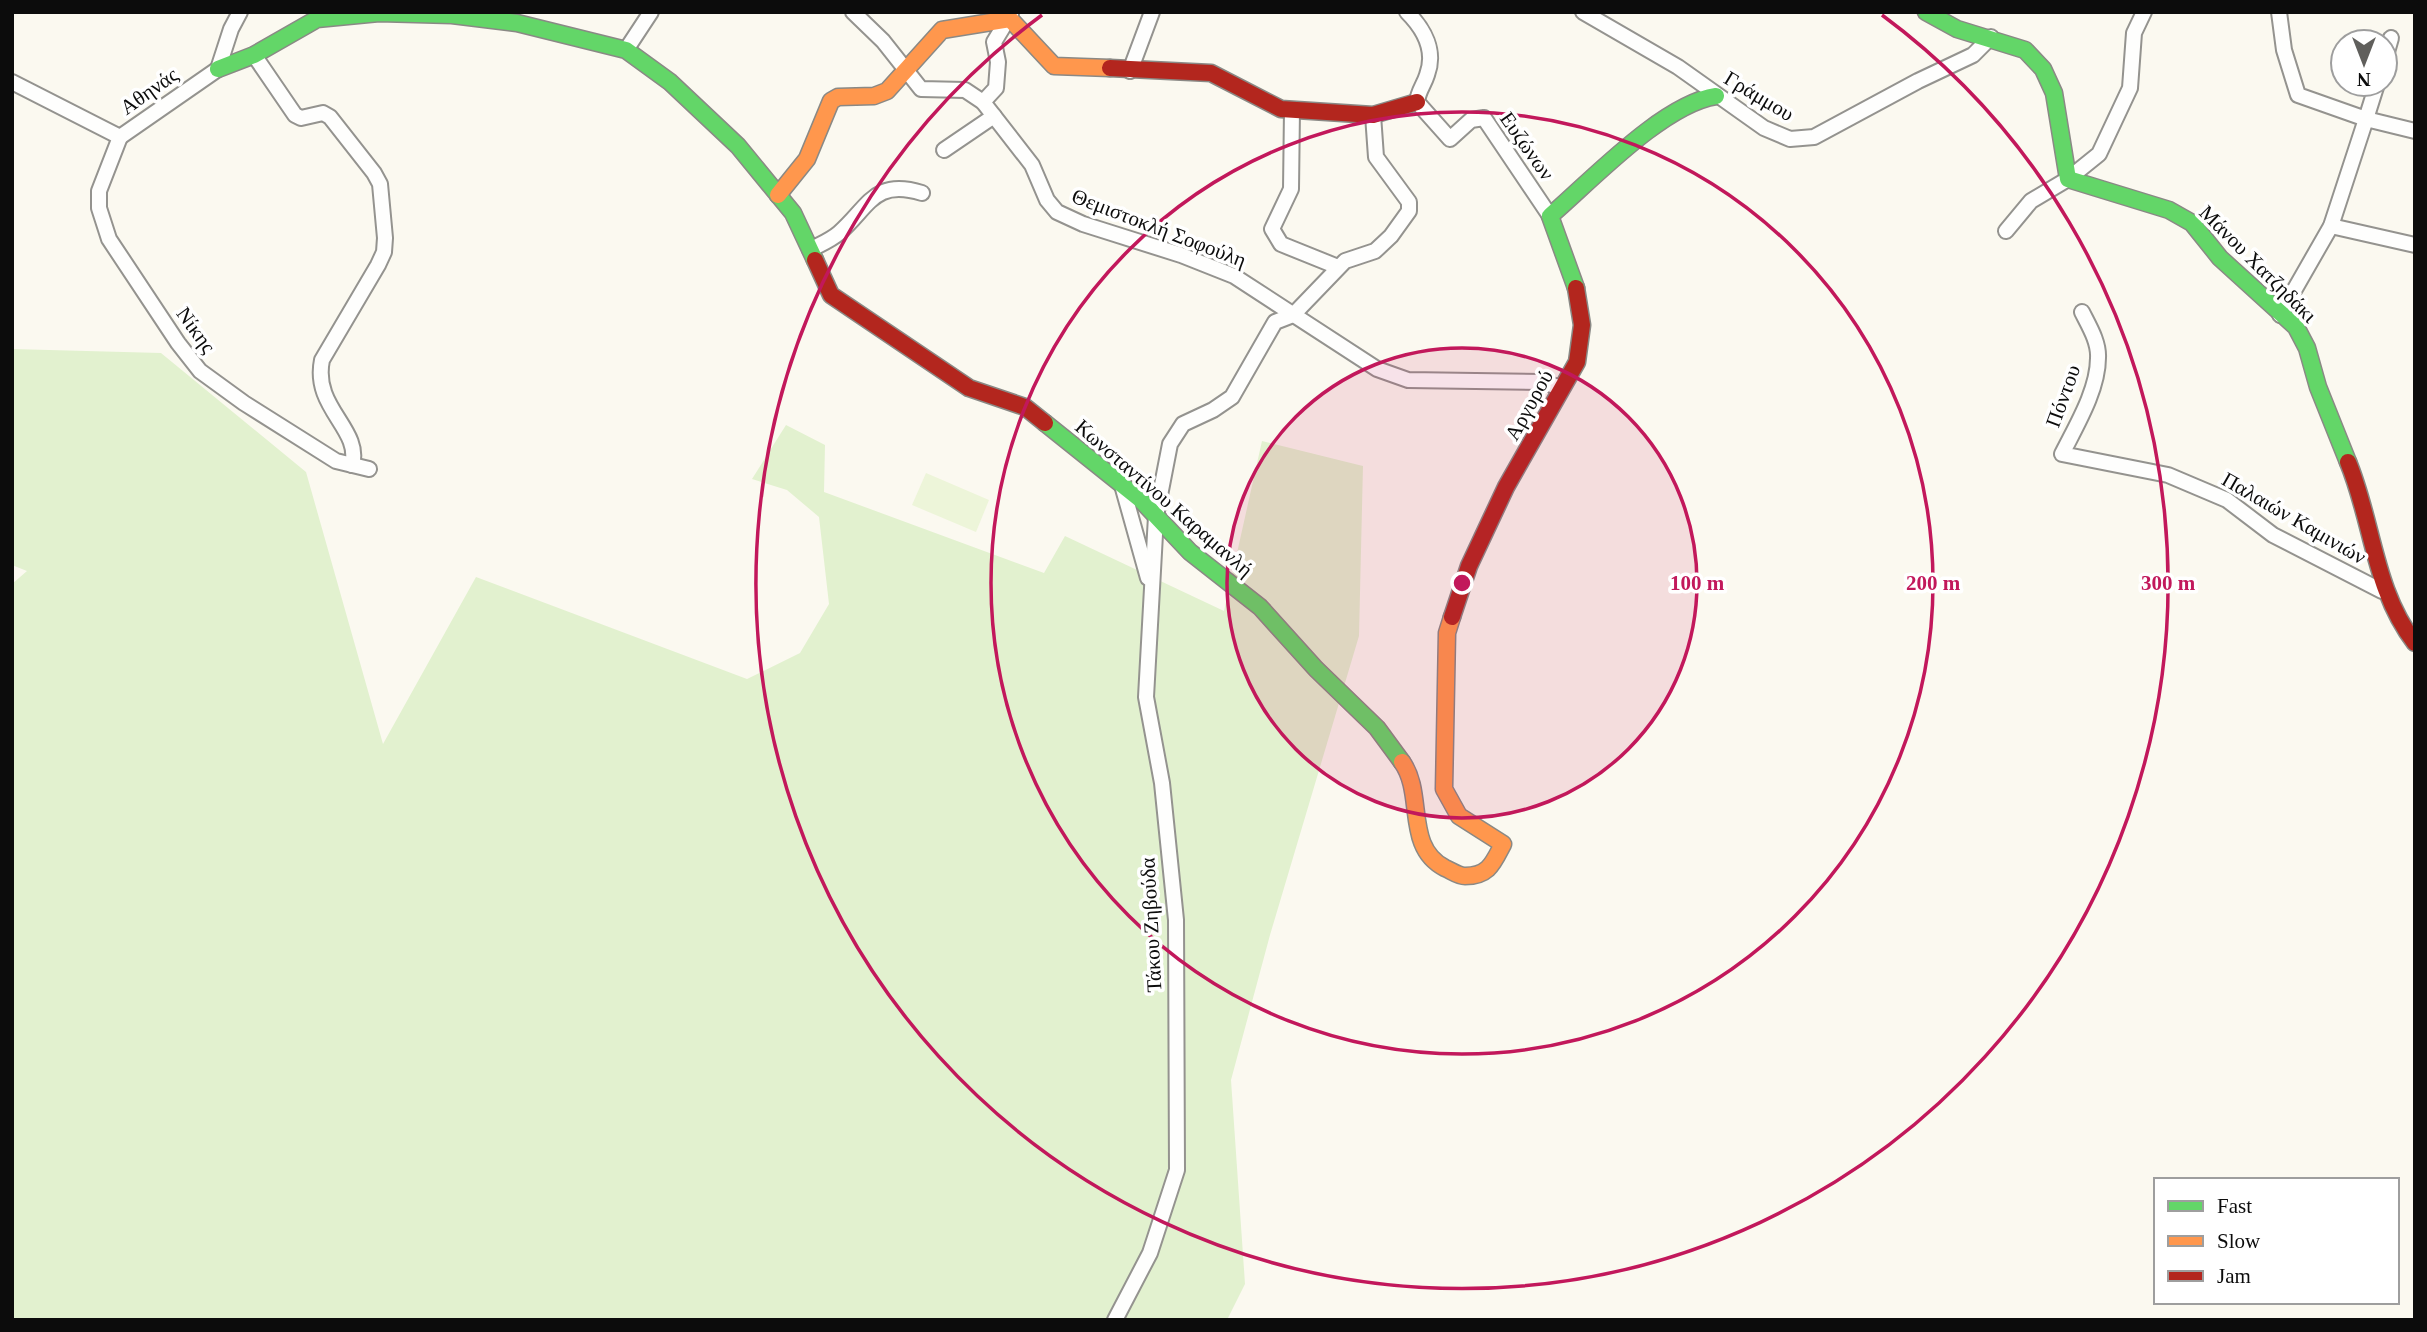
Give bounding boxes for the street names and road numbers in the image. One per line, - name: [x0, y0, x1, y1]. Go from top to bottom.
- street label: Αθηνάς: [115, 62, 183, 119]
- street label: Γράμμου: [1720, 66, 1798, 126]
- street label: Ευζώνων: [1495, 107, 1559, 185]
- street label: Θεμιστοκλή Σοφούλη: [1068, 184, 1250, 272]
- street label: Μάνου Χατζηδάκι: [2194, 200, 2322, 328]
- street label: Νίκης: [171, 302, 221, 358]
- street label: Πόντου: [2041, 362, 2085, 430]
- street label: Αργυρού: [1500, 366, 1558, 444]
- street label: Κωνσταντίνου Καραμανλή: [1070, 414, 1258, 582]
- street label: Παλαιών Καμινιών: [2218, 467, 2370, 569]
- street label: Τάκου Ζηβούδα: [1135, 857, 1167, 993]

